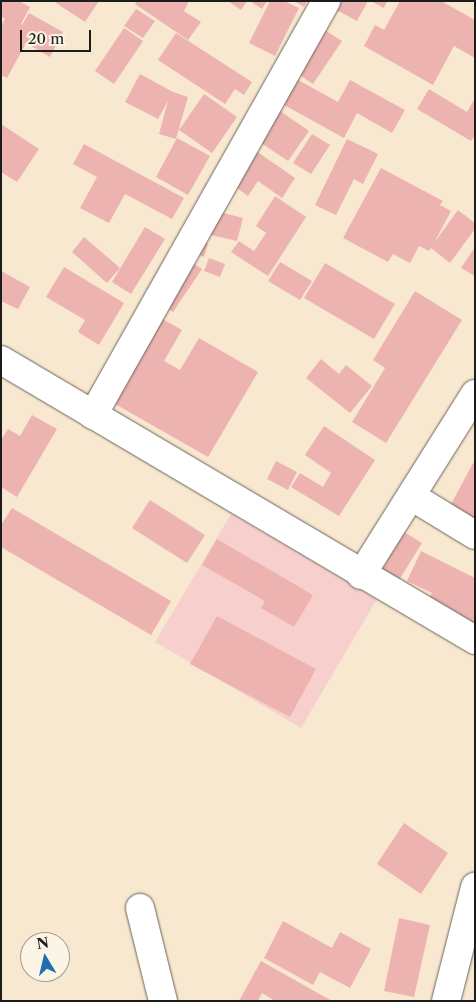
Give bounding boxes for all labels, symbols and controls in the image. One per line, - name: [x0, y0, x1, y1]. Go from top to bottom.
- scale bar: [22, 20, 94, 52]
- text: 20 m: [28, 29, 64, 48]
- north arrow: [20, 932, 70, 982]
- text: N: [35, 933, 50, 953]

